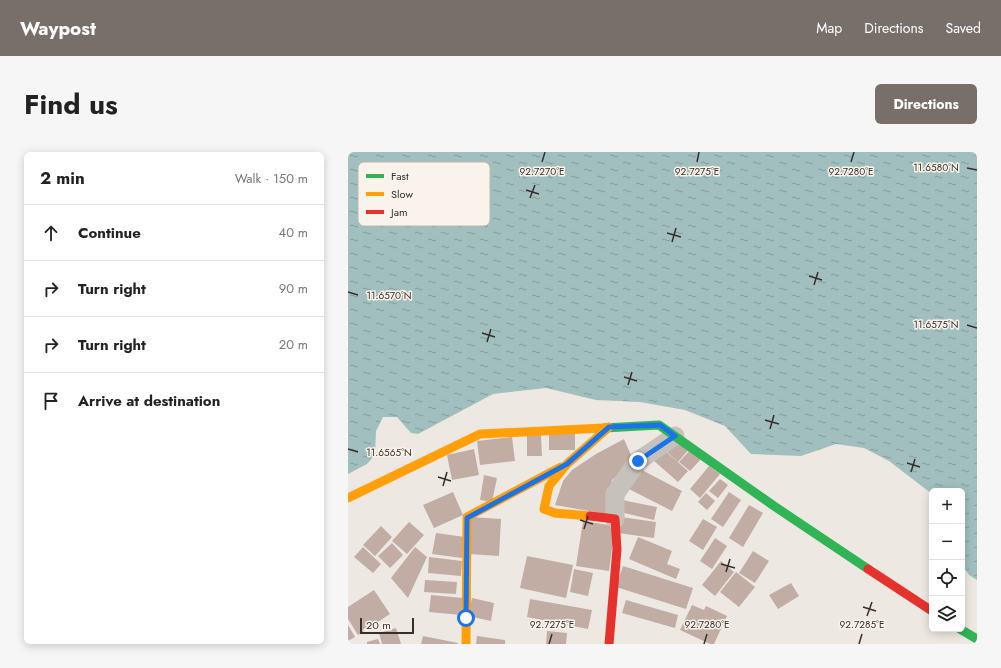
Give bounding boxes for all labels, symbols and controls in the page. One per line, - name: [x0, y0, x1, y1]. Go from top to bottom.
- text: Waypost: [20, 15, 96, 42]
- text: Map: [816, 18, 842, 38]
- text: Directions: [864, 18, 924, 38]
- text: Saved: [946, 18, 981, 38]
- text: Find us: [24, 84, 118, 125]
- button: Directions: [875, 84, 977, 124]
- text: 11.6580°N: [913, 160, 959, 175]
- legend: [358, 162, 490, 226]
- text: 92.7270°E: [520, 164, 564, 179]
- text: 92.7275°E: [675, 164, 719, 179]
- text: 92.7280°E: [828, 164, 874, 179]
- text: 2 min: [40, 166, 85, 190]
- text: Fast: [391, 168, 409, 184]
- text: Walk · 150 m: [235, 169, 308, 188]
- text: Slow: [391, 186, 413, 202]
- text: Jam: [389, 204, 408, 220]
- icon: ahead: [40, 222, 62, 244]
- text: Continue: [78, 222, 141, 244]
- text: 40 m: [279, 223, 308, 242]
- icon: right: [40, 278, 62, 300]
- text: Turn right: [78, 278, 146, 300]
- text: 90 m: [279, 279, 308, 298]
- text: 11.6570°N: [366, 288, 412, 303]
- text: 11.6575°N: [914, 317, 958, 332]
- icon: right: [40, 334, 62, 356]
- text: Turn right: [78, 334, 146, 356]
- text: 20 m: [279, 335, 308, 354]
- icon: arrive: [40, 390, 62, 412]
- text: Arrive at destination: [78, 390, 220, 412]
- text: 11.6565°N: [366, 445, 412, 460]
- route end: [629, 452, 647, 470]
- map controls: [929, 488, 965, 632]
- button: +: [929, 488, 965, 524]
- button: −: [929, 524, 965, 560]
- button: locate: [929, 560, 965, 596]
- button: layers: [929, 596, 965, 632]
- route start: [457, 609, 475, 627]
- scale bar: [360, 616, 414, 635]
- text: 20 m: [366, 617, 391, 633]
- text: 92.7275°E: [530, 617, 574, 632]
- text: 92.7280°E: [684, 617, 730, 632]
- text: 92.7285°E: [840, 617, 884, 632]

